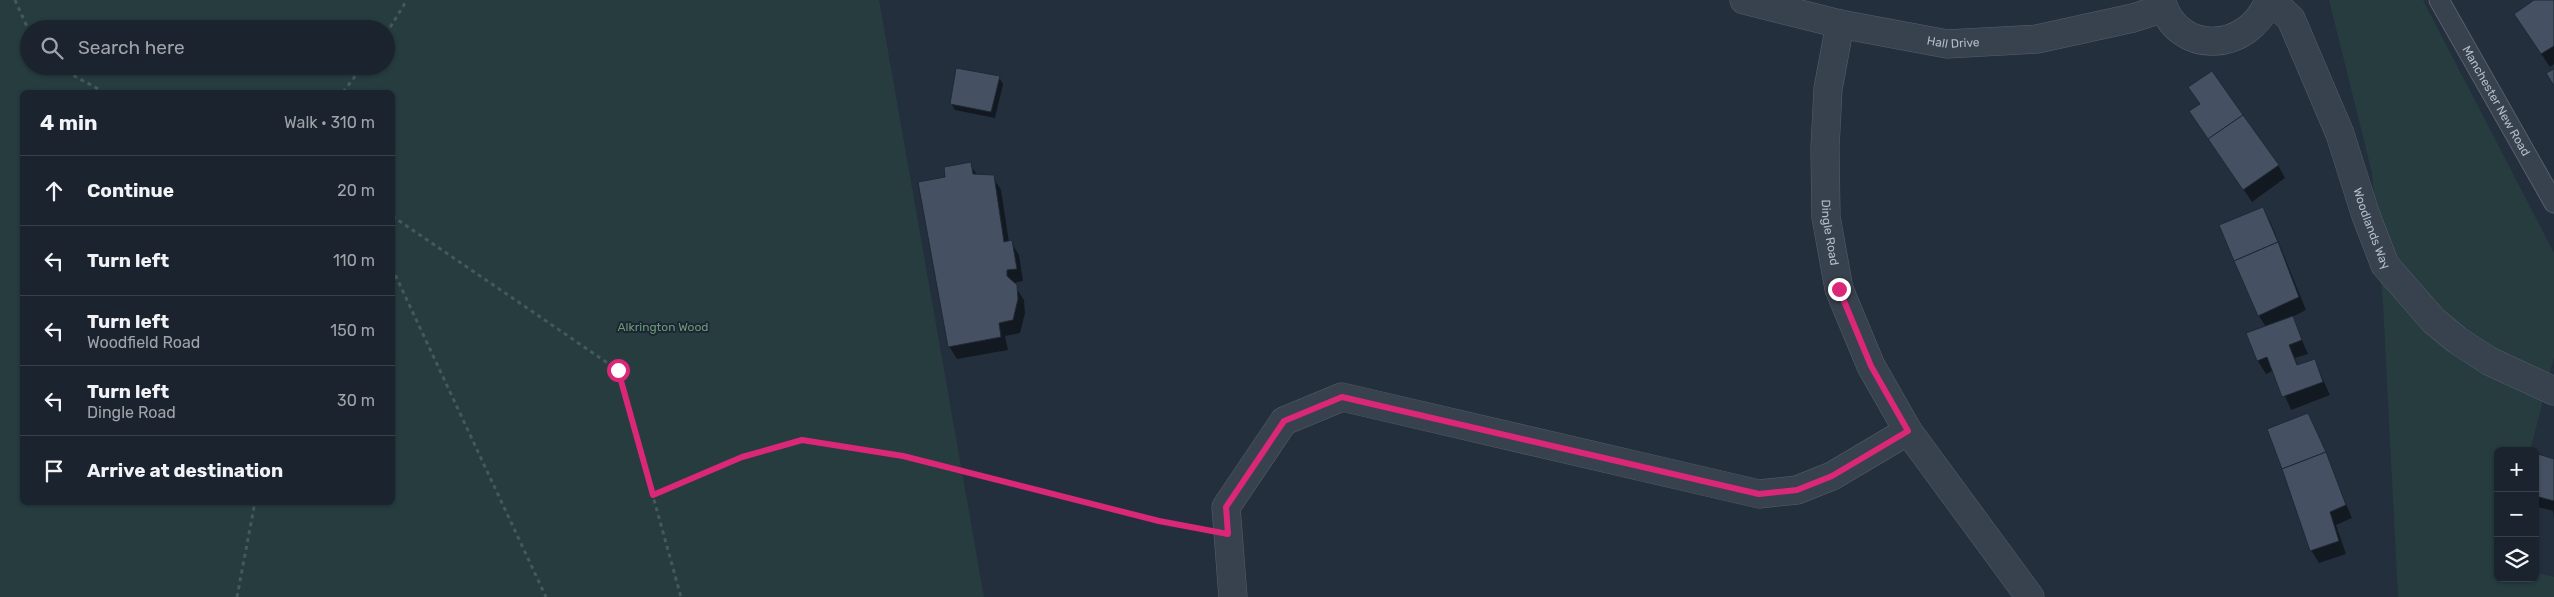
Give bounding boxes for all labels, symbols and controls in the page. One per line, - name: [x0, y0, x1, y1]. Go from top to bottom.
- search box: [20, 20, 395, 75]
- street label: Hall Drive: [1926, 33, 1980, 51]
- icon: search: [38, 34, 66, 62]
- text: Search here: [78, 36, 185, 59]
- street label: Manchester New Road: [2459, 43, 2533, 159]
- text: 4 min: [40, 110, 98, 135]
- text: Walk · 310 m: [284, 113, 375, 132]
- icon: ahead: [40, 177, 68, 205]
- text: Continue: [87, 179, 174, 202]
- text: 20 m: [337, 181, 375, 200]
- street label: Woodlands Way: [2350, 186, 2393, 273]
- street label: Dingle Road: [1819, 199, 1842, 267]
- icon: left: [40, 247, 68, 275]
- text: Turn left: [87, 249, 169, 272]
- text: 110 m: [333, 251, 375, 270]
- route end: [1828, 278, 1851, 301]
- text: Turn left: [87, 310, 169, 333]
- icon: left: [40, 317, 68, 345]
- park label: Alkrington Wood: [618, 320, 708, 334]
- text: 150 m: [330, 321, 375, 340]
- text: Woodfield Road: [87, 333, 200, 352]
- route start: [607, 359, 630, 382]
- text: Turn left: [87, 380, 169, 403]
- icon: left: [40, 387, 68, 415]
- text: 30 m: [337, 391, 375, 410]
- text: Dingle Road: [87, 403, 176, 422]
- map controls: [2494, 447, 2539, 582]
- button: +: [2494, 447, 2539, 492]
- icon: arrive: [40, 457, 68, 485]
- text: Arrive at destination: [87, 459, 283, 482]
- button: −: [2494, 492, 2539, 537]
- button: layers: [2494, 537, 2539, 582]

